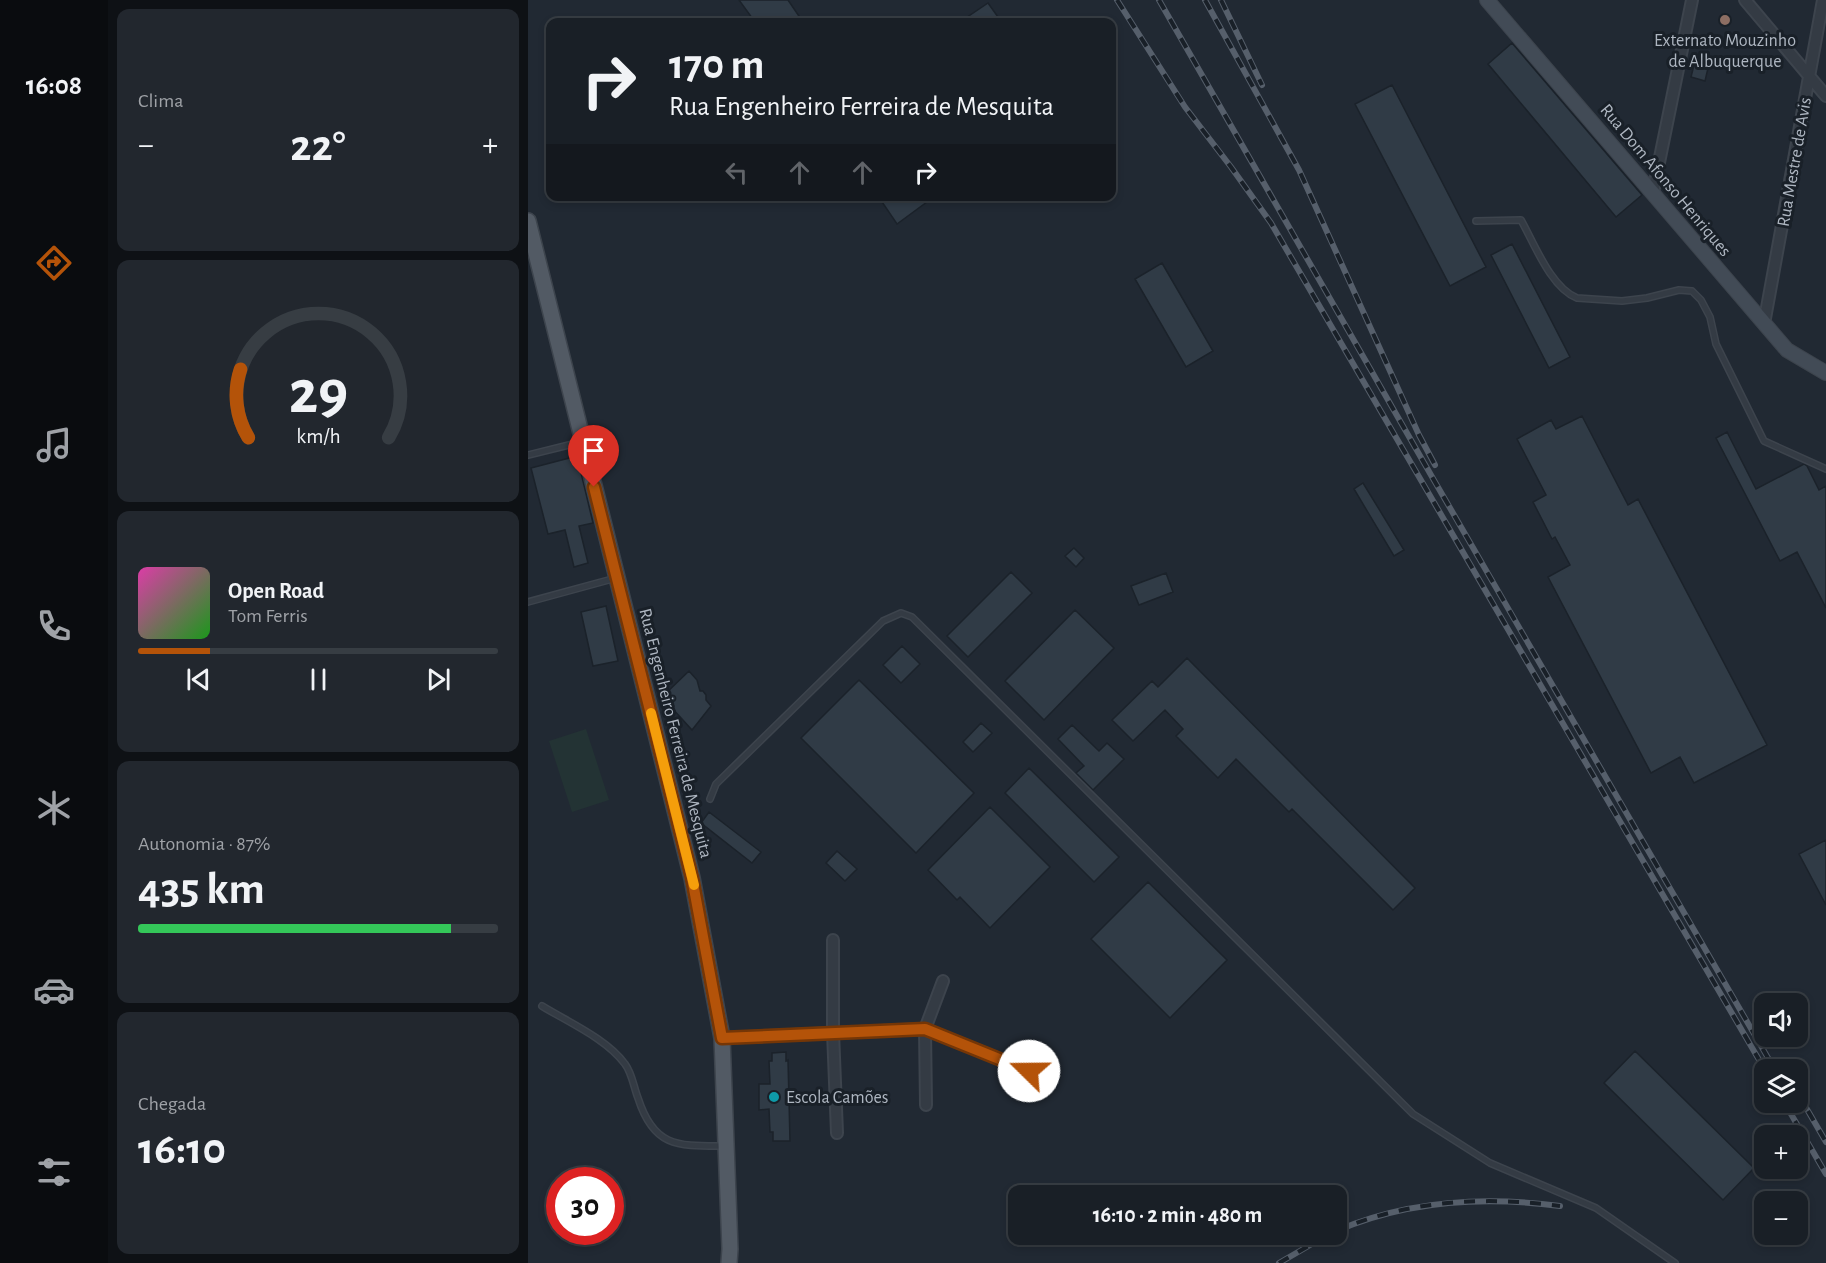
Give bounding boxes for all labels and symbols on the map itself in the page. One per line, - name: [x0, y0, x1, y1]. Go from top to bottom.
- marker: Externato Mouzinho de Albuquerque: [1718, 13, 1732, 27]
- place label: Externato Mouzinho de Albuquerque: [1654, 32, 1796, 71]
- street label: Rua Mestre de Avis: [1775, 96, 1815, 228]
- street label: Rua Dom Afonso Henriques: [1596, 101, 1734, 260]
- pin: [568, 425, 619, 487]
- street label: Rua Engenheiro Ferreira de Mesquita: [635, 607, 715, 860]
- position arrow: [997, 1039, 1061, 1103]
- place label: Escola Camões: [786, 1089, 889, 1107]
- marker: Escola Camões: [767, 1090, 781, 1104]
- speed limit sign: 30: [546, 1167, 624, 1245]

